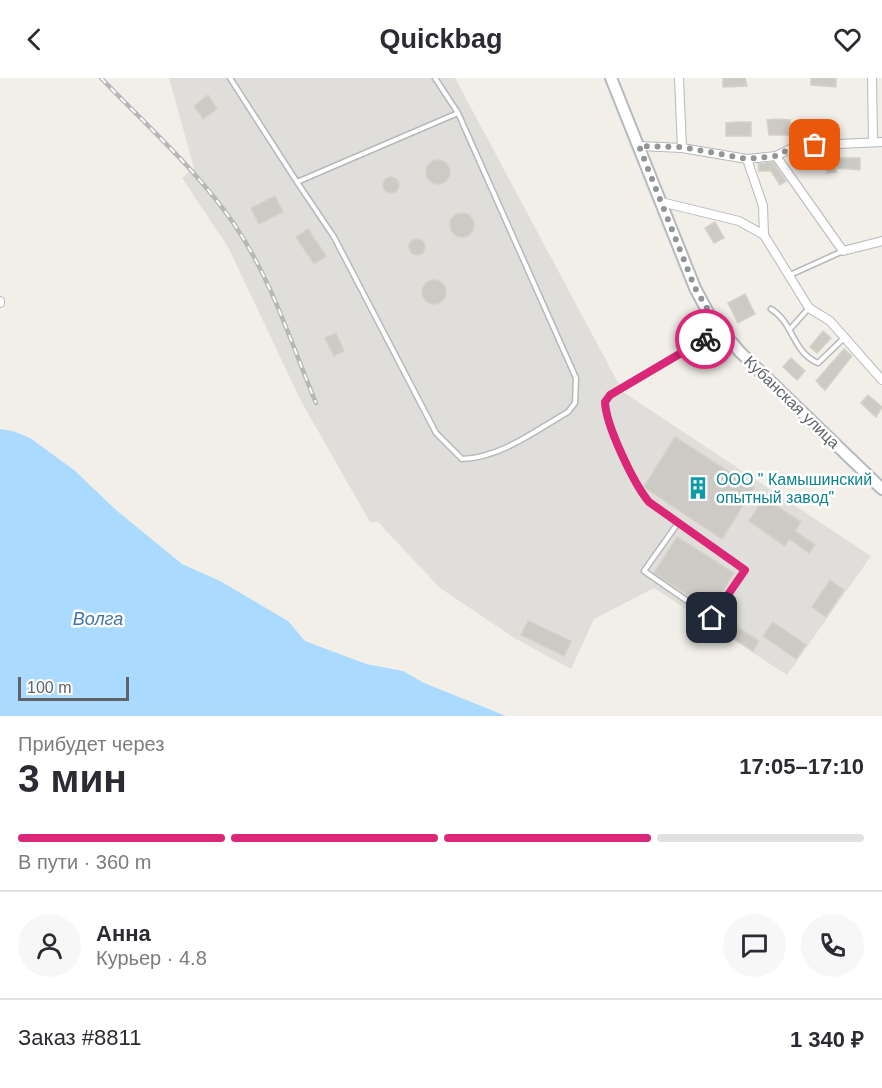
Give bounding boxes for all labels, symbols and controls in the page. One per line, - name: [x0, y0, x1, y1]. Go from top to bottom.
- icon: back: [18, 23, 51, 56]
- icon: heart: [831, 23, 864, 56]
- text: Quickbag: [379, 24, 503, 54]
- pin: [789, 119, 840, 170]
- icon: bag: [798, 128, 831, 161]
- courier: [675, 309, 735, 369]
- icon: bike: [689, 323, 722, 356]
- street label: Кубанская улица: [741, 352, 843, 452]
- place label: ООО " Камышинский опытный завод": [716, 471, 872, 506]
- building icon: ООО " Камышинский опытный завод": [685, 475, 711, 501]
- pin: [686, 592, 737, 643]
- icon: home: [695, 601, 728, 634]
- water label: Волга: [73, 609, 123, 629]
- scale bar: [18, 674, 129, 702]
- text: 100 m: [27, 679, 71, 696]
- text: Прибудет через: [18, 733, 164, 755]
- text: 17:05–17:10: [739, 754, 864, 779]
- text: 3 мин: [18, 757, 127, 800]
- text: В пути · 360 m: [18, 851, 151, 873]
- button: person: [18, 914, 81, 977]
- button: chat: [723, 914, 786, 977]
- button: phone: [801, 914, 864, 977]
- text: Анна: [96, 921, 151, 946]
- text: Курьер · 4.8: [96, 947, 207, 969]
- text: Заказ #8811: [18, 1025, 141, 1050]
- text: 1 340 ₽: [790, 1027, 864, 1052]

